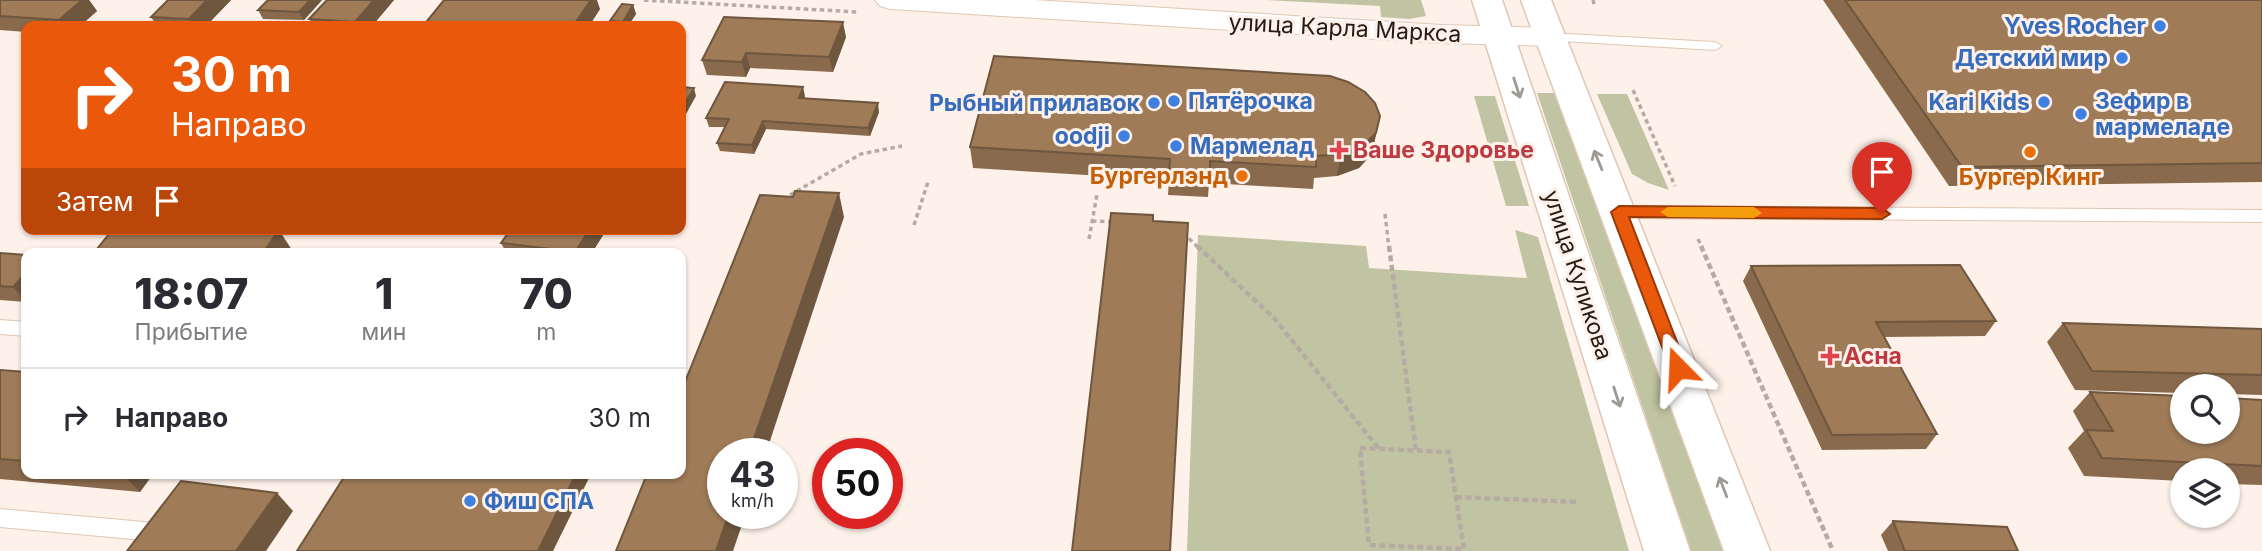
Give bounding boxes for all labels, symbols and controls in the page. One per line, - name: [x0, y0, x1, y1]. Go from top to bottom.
- street label: улица Карла Маркса: [1228, 8, 1462, 48]
- place label: Yves Rocher: [2004, 12, 2146, 40]
- marker: Yves Rocher: [2152, 18, 2168, 34]
- place label: Детский мир: [1955, 44, 2108, 72]
- text: 30 m: [171, 45, 292, 104]
- icon: right: [56, 49, 147, 140]
- marker: Детский мир: [2114, 50, 2130, 66]
- one-way arrow: [1511, 77, 1524, 99]
- place label: Пятёрочка: [1188, 87, 1313, 115]
- place label: Зефир в мармеладе: [2095, 87, 2230, 141]
- place label: Kari Kids: [1929, 88, 2030, 116]
- place label: Рыбный прилавок: [929, 89, 1141, 117]
- marker: Пятёрочка: [1166, 93, 1182, 109]
- marker: Kari Kids: [2036, 94, 2052, 110]
- marker: Рыбный прилавок: [1146, 95, 1162, 111]
- text: Направо: [171, 105, 307, 144]
- marker: Зефир в мармеладе: [2073, 106, 2089, 122]
- place label: oodji: [1055, 122, 1110, 150]
- marker: oodji: [1116, 128, 1132, 144]
- place label: Мармелад: [1190, 132, 1314, 160]
- place label: Ваше Здоровье: [1353, 136, 1534, 164]
- marker: Мармелад: [1168, 138, 1184, 154]
- marker: Ваше Здоровье: [1331, 142, 1347, 158]
- pin: [1852, 142, 1912, 214]
- marker: Бургер Кинг: [2022, 144, 2038, 160]
- one-way arrow: [1591, 150, 1604, 172]
- icon: arrive: [1863, 153, 1901, 191]
- place label: Бургерлэнд: [1090, 162, 1228, 190]
- place label: Бургер Кинг: [1959, 163, 2101, 191]
- marker: Бургерлэнд: [1234, 168, 1250, 184]
- icon: arrive: [148, 182, 186, 220]
- text: Затем: [56, 186, 134, 217]
- street label: улица Куликова: [1537, 187, 1619, 363]
- text: 18:07: [134, 268, 248, 319]
- text: 1: [375, 268, 393, 319]
- text: 70: [520, 268, 573, 319]
- text: Прибытие: [135, 318, 248, 346]
- text: мин: [362, 318, 406, 346]
- text: m: [536, 318, 556, 346]
- position arrow: [1641, 331, 1715, 405]
- place label: Асна: [1844, 342, 1902, 370]
- marker: Асна: [1822, 348, 1838, 364]
- map controls: [2170, 374, 2240, 528]
- button: search: [2170, 374, 2240, 444]
- one-way arrow: [1612, 386, 1625, 408]
- icon: right: [56, 398, 94, 436]
- text: Направо: [115, 402, 228, 433]
- text: 30 m: [588, 402, 651, 433]
- speed limit sign: 50: [812, 438, 903, 529]
- text: 43: [729, 453, 776, 495]
- button: layers: [2170, 458, 2240, 528]
- one-way arrow: [1716, 477, 1728, 499]
- place label: Фиш СПА: [484, 487, 594, 515]
- text: km/h: [731, 490, 774, 511]
- marker: Фиш СПА: [462, 493, 478, 509]

